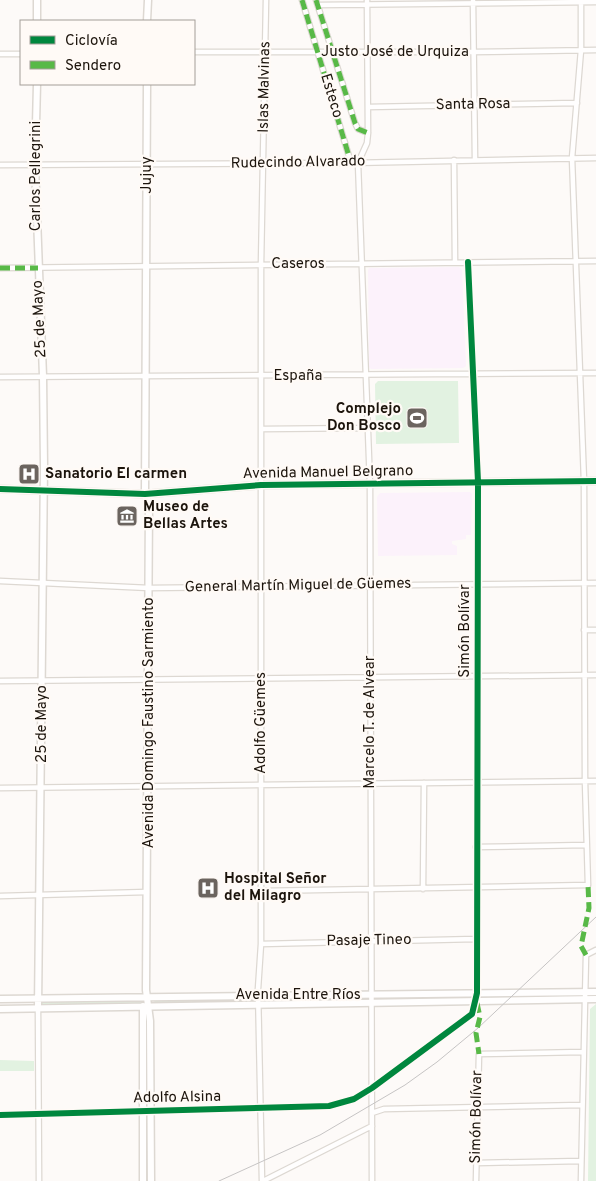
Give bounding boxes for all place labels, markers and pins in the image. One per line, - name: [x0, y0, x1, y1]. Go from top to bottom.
- place label: Complejo Don Bosco: [327, 400, 401, 436]
- sports icon: Complejo Don Bosco: [405, 406, 429, 430]
- hospital icon: Sanatorio El carmen: [17, 462, 41, 486]
- place label: Sanatorio El carmen: [45, 465, 187, 484]
- place label: Museo de Bellas Artes: [143, 498, 228, 534]
- museum icon: Museo de Bellas Artes: [115, 504, 139, 528]
- place label: Hospital Señor del Milagro: [224, 870, 327, 906]
- hospital icon: Hospital Señor del Milagro: [196, 876, 220, 900]

